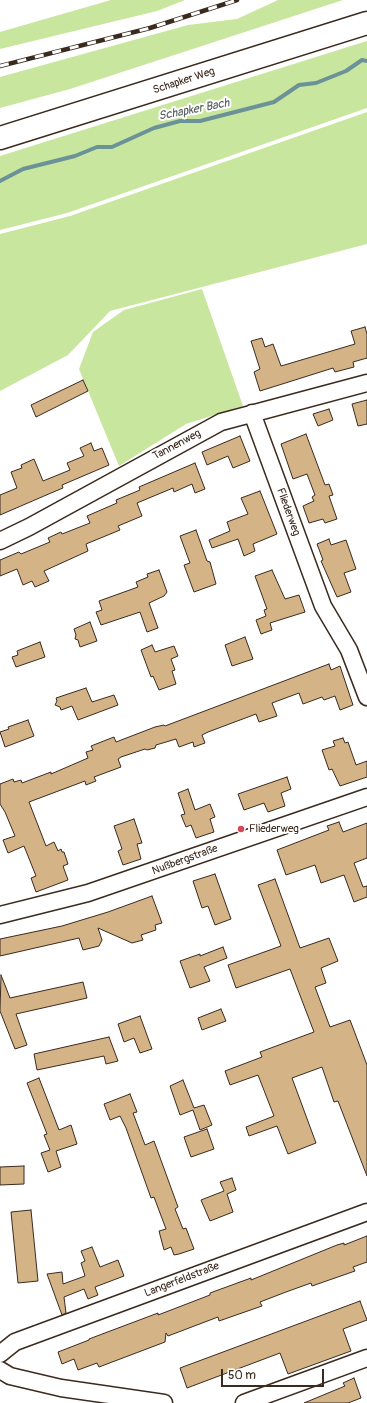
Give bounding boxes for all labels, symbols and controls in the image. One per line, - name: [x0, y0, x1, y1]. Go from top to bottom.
- street label: Schapker Weg: [151, 65, 217, 97]
- water label: Schapker Bach: [157, 96, 231, 124]
- street label: Tannenweg: [151, 427, 203, 463]
- street label: Fliederweg: [273, 486, 303, 538]
- place label: Fliederweg: [249, 822, 299, 836]
- marker: Fliederweg: [236, 824, 246, 834]
- street label: Nußbergstraße: [150, 842, 220, 878]
- street label: Langerfeldstraße: [143, 1260, 221, 1300]
- scale bar: [223, 1361, 326, 1387]
- text: 50 m: [228, 1368, 256, 1383]

